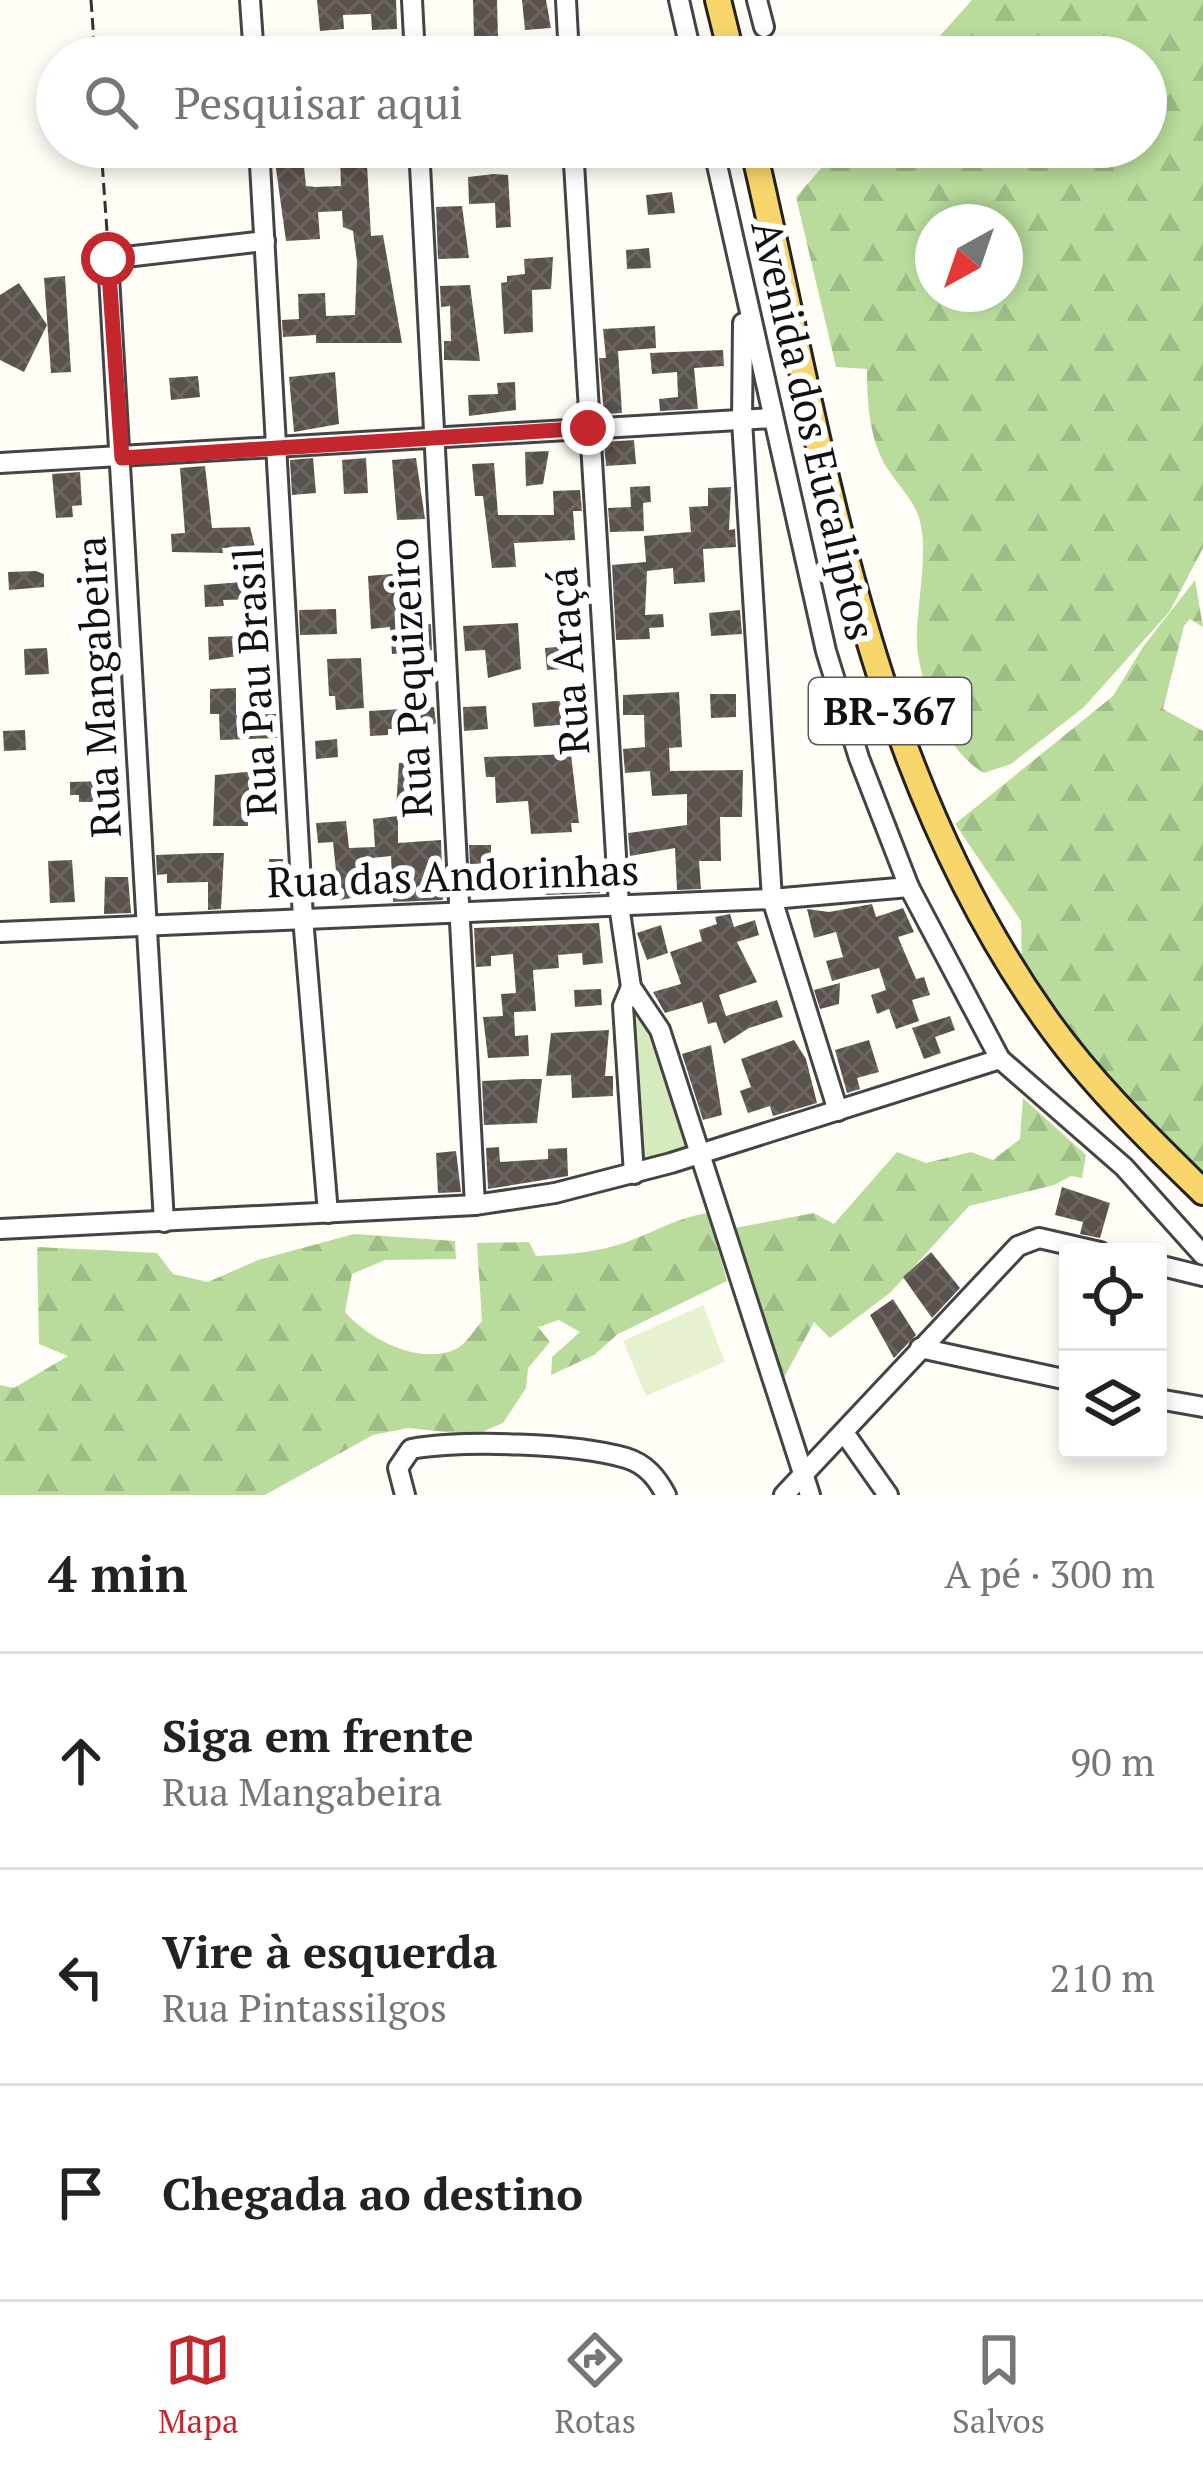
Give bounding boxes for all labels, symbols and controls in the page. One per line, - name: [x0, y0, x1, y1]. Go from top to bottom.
- search box: [36, 36, 1167, 168]
- icon: search: [78, 69, 144, 135]
- text: Pesquisar aqui: [174, 72, 463, 132]
- north arrow: [915, 204, 1023, 312]
- street label: Avenida dos Eucaliptos: [739, 214, 891, 645]
- route start: [81, 232, 135, 286]
- route end: [561, 401, 615, 455]
- street label: Rua Mangabeira: [61, 535, 133, 839]
- street label: Rua Pequizeiro: [374, 537, 444, 819]
- street label: Rua Pau Brasil: [219, 546, 289, 818]
- street label: Rua Araçá: [533, 565, 602, 757]
- road number: BR-367: [809, 678, 971, 744]
- street label: Rua das Andorinhas: [266, 841, 640, 909]
- map controls: [1059, 1243, 1167, 1459]
- button: locate: [1059, 1243, 1167, 1351]
- button: layers: [1059, 1351, 1167, 1459]
- text: 4 min: [48, 1539, 188, 1607]
- text: A pé · 300 m: [944, 1547, 1155, 1599]
- text: Siga em frente: [162, 1705, 474, 1765]
- icon: ahead: [48, 1728, 114, 1794]
- text: 90 m: [1070, 1735, 1155, 1787]
- text: Rua Mangabeira: [162, 1765, 443, 1817]
- text: Vire à esquerda: [162, 1921, 497, 1981]
- icon: left: [48, 1944, 114, 2010]
- text: 210 m: [1050, 1951, 1155, 2003]
- text: Rua Pintassilgos: [162, 1981, 447, 2033]
- icon: arrive: [48, 2160, 114, 2226]
- text: Chegada ao destino: [162, 2163, 583, 2223]
- tab: Mapa: [158, 2327, 239, 2442]
- tab: Rotas: [555, 2327, 636, 2442]
- tab: Salvos: [952, 2327, 1045, 2442]

